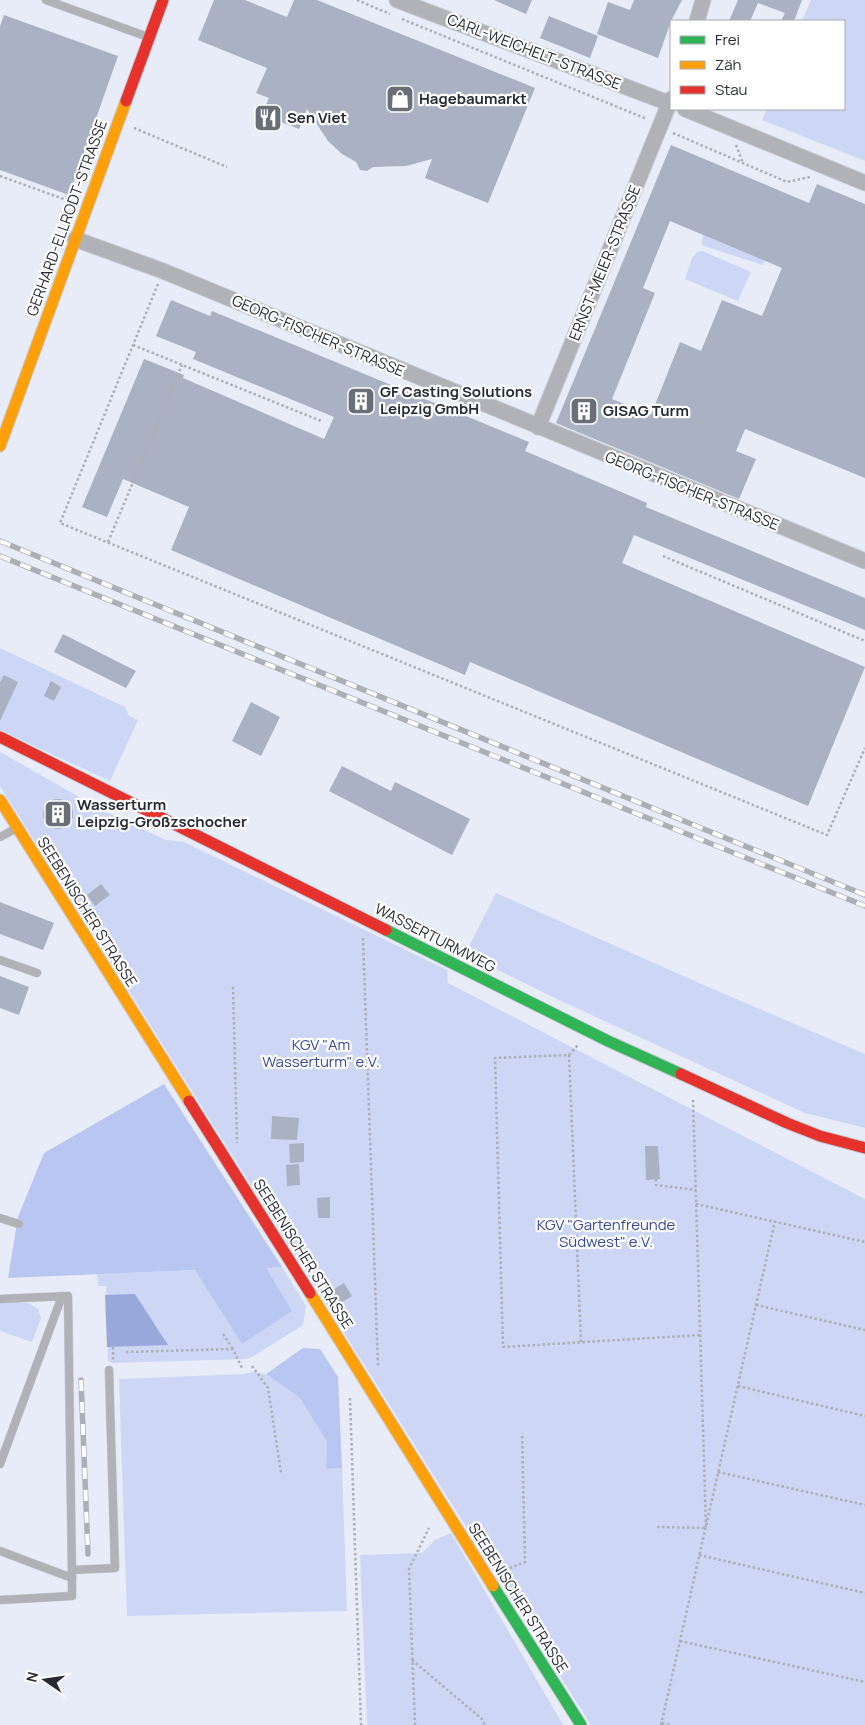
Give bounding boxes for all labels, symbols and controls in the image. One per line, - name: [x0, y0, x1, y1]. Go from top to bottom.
- street label: CARL-WEICHELT-STRASSE: [444, 9, 624, 94]
- legend: [670, 20, 845, 110]
- text: Frei: [715, 29, 740, 50]
- text: Zäh: [715, 54, 742, 75]
- text: Stau: [715, 79, 748, 100]
- shop icon: Hagebaumarkt: [385, 84, 415, 114]
- place label: Hagebaumarkt: [419, 88, 527, 109]
- restaurant icon: Sen Viet: [253, 103, 283, 133]
- place label: Sen Viet: [287, 107, 347, 128]
- street label: GERHARD-ELLRODT-STRASSE: [21, 117, 112, 319]
- street label: ERNST-MEIER-STRASSE: [564, 182, 645, 344]
- street label: GEORG-FISCHER-STRASSE: [229, 290, 408, 381]
- place label: GF Casting Solutions Leipzig GmbH: [380, 381, 532, 419]
- building icon: GF Casting Solutions Leipzig GmbH: [346, 386, 376, 416]
- building icon: GISAG Turm: [569, 396, 599, 426]
- place label: GISAG Turm: [603, 400, 689, 421]
- street label: GEORG-FISCHER-STRASSE: [602, 446, 782, 535]
- place label: Wasserturm Leipzig-Großzschocher: [77, 794, 247, 832]
- building icon: Wasserturm Leipzig-Großzschocher: [43, 799, 73, 829]
- street label: SEEBENISCHER STRASSE: [33, 833, 142, 991]
- street label: WASSERTURMWEG: [371, 898, 500, 977]
- park label: KGV "Am Wasserturm" e.V.: [262, 1034, 380, 1072]
- street label: SEEBENISCHER STRASSE: [249, 1175, 358, 1333]
- park label: KGV "Gartenfreunde Südwest" e.V.: [537, 1214, 676, 1252]
- street label: SEEBENISCHER STRASSE: [464, 1519, 573, 1677]
- north arrow: [20, 1655, 70, 1705]
- text: N: [21, 1670, 42, 1684]

